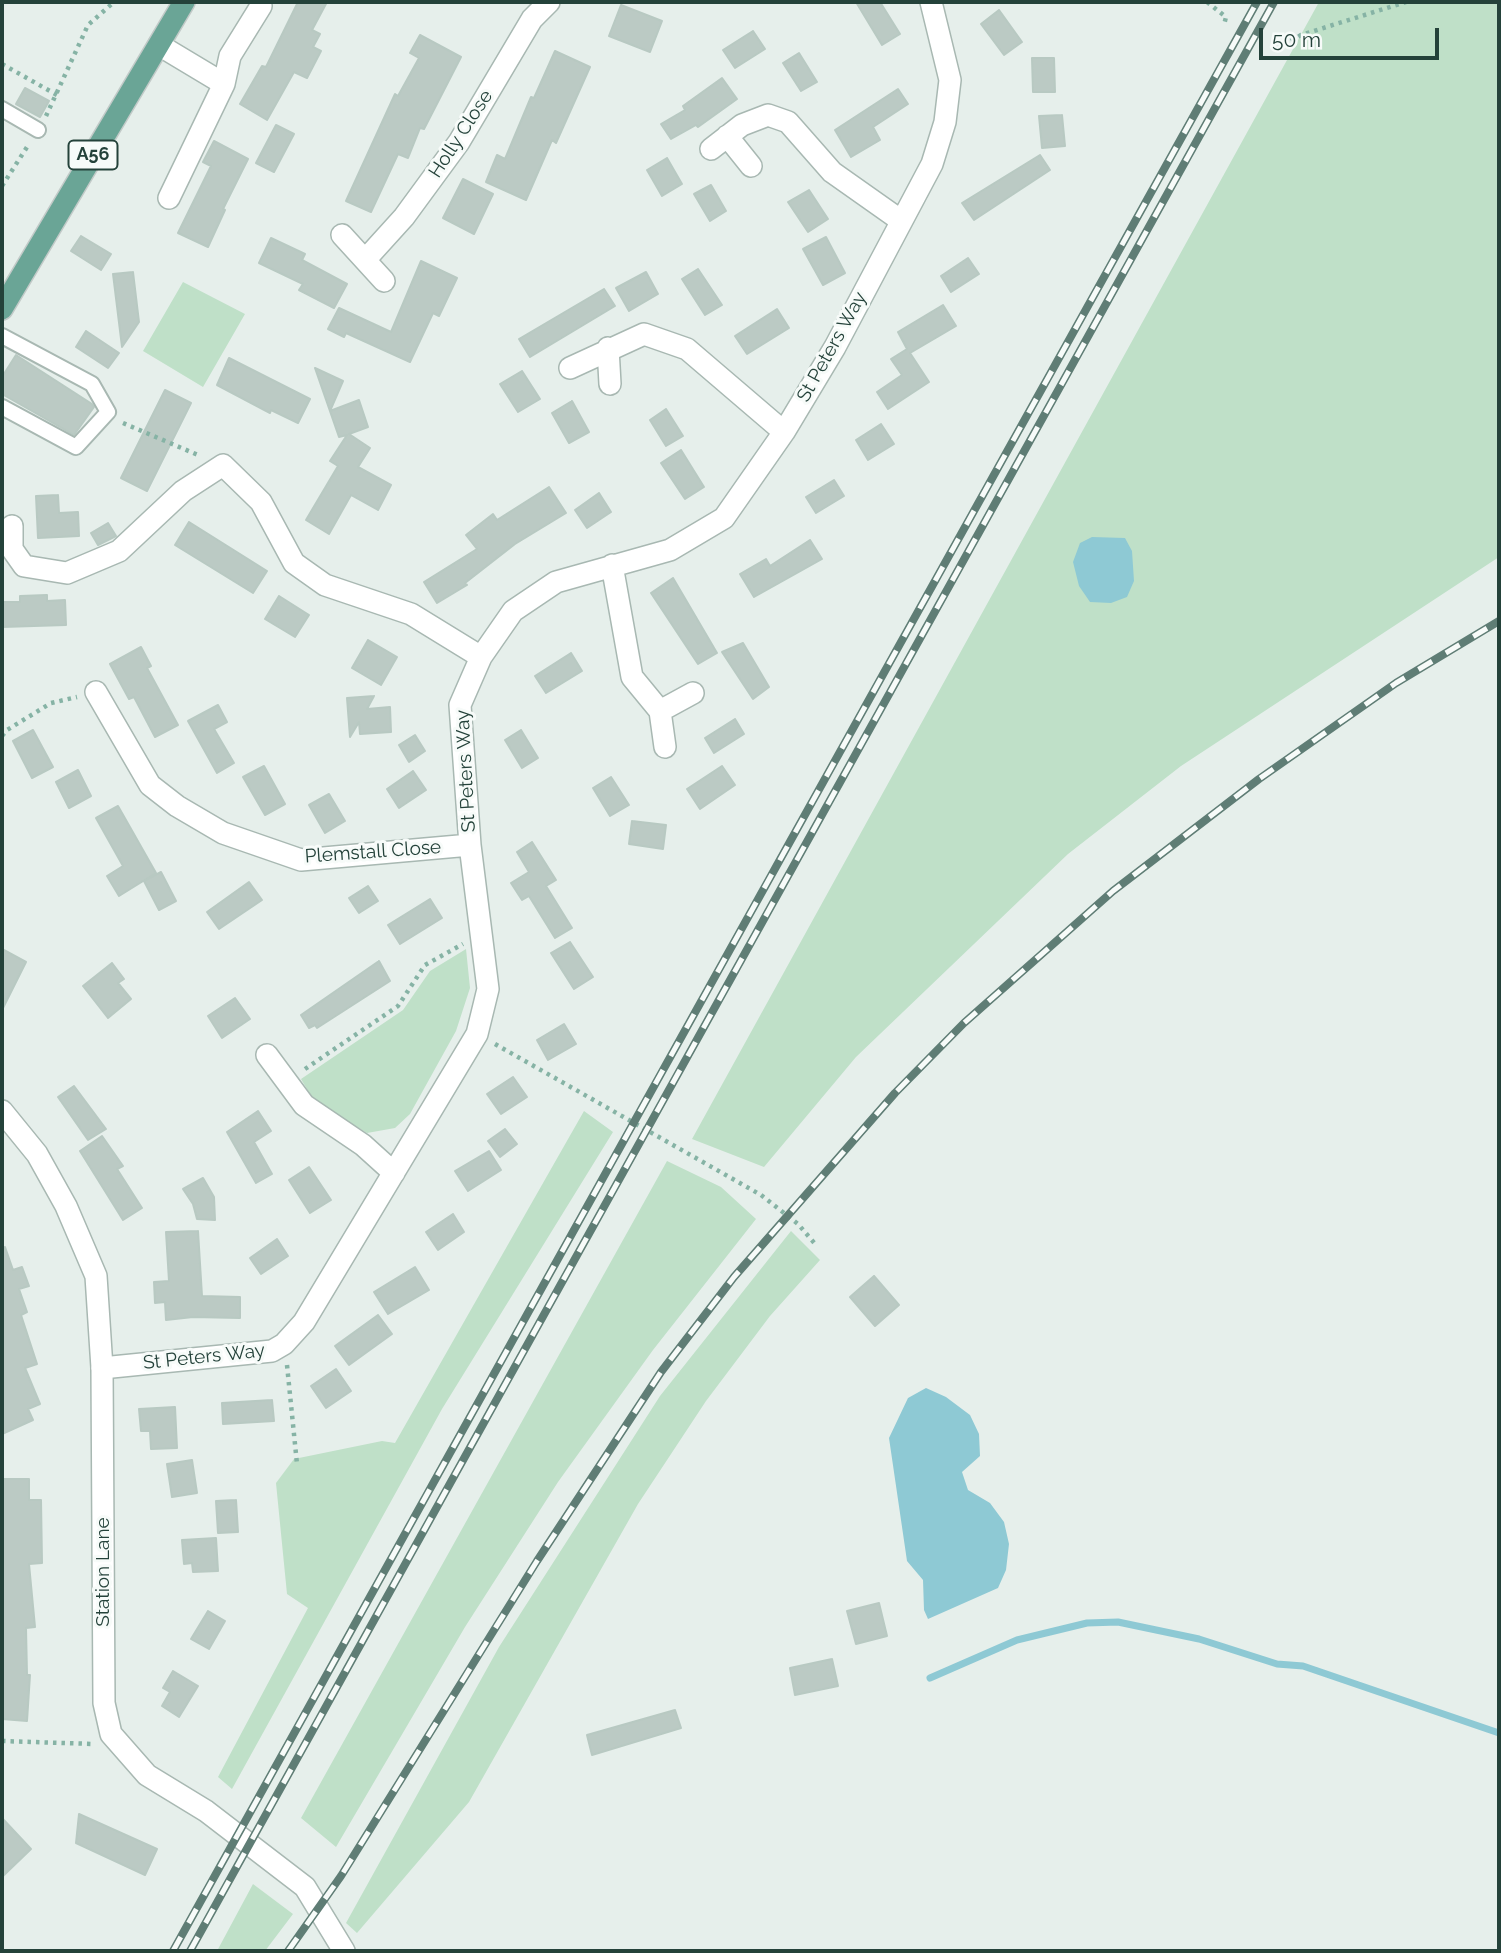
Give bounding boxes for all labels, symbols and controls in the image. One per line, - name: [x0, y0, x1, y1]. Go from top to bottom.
- scale bar: [1263, 14, 1443, 58]
- text: 50 m: [1272, 27, 1321, 52]
- street label: Holly Close: [424, 86, 498, 182]
- road number: A56: [68, 140, 118, 170]
- street label: St Peters Way: [792, 288, 872, 406]
- street label: St Peters Way: [451, 709, 481, 833]
- street label: Plemstall Close: [304, 836, 442, 868]
- street label: St Peters Way: [142, 1339, 266, 1375]
- street label: Station Lane: [92, 1517, 114, 1627]

